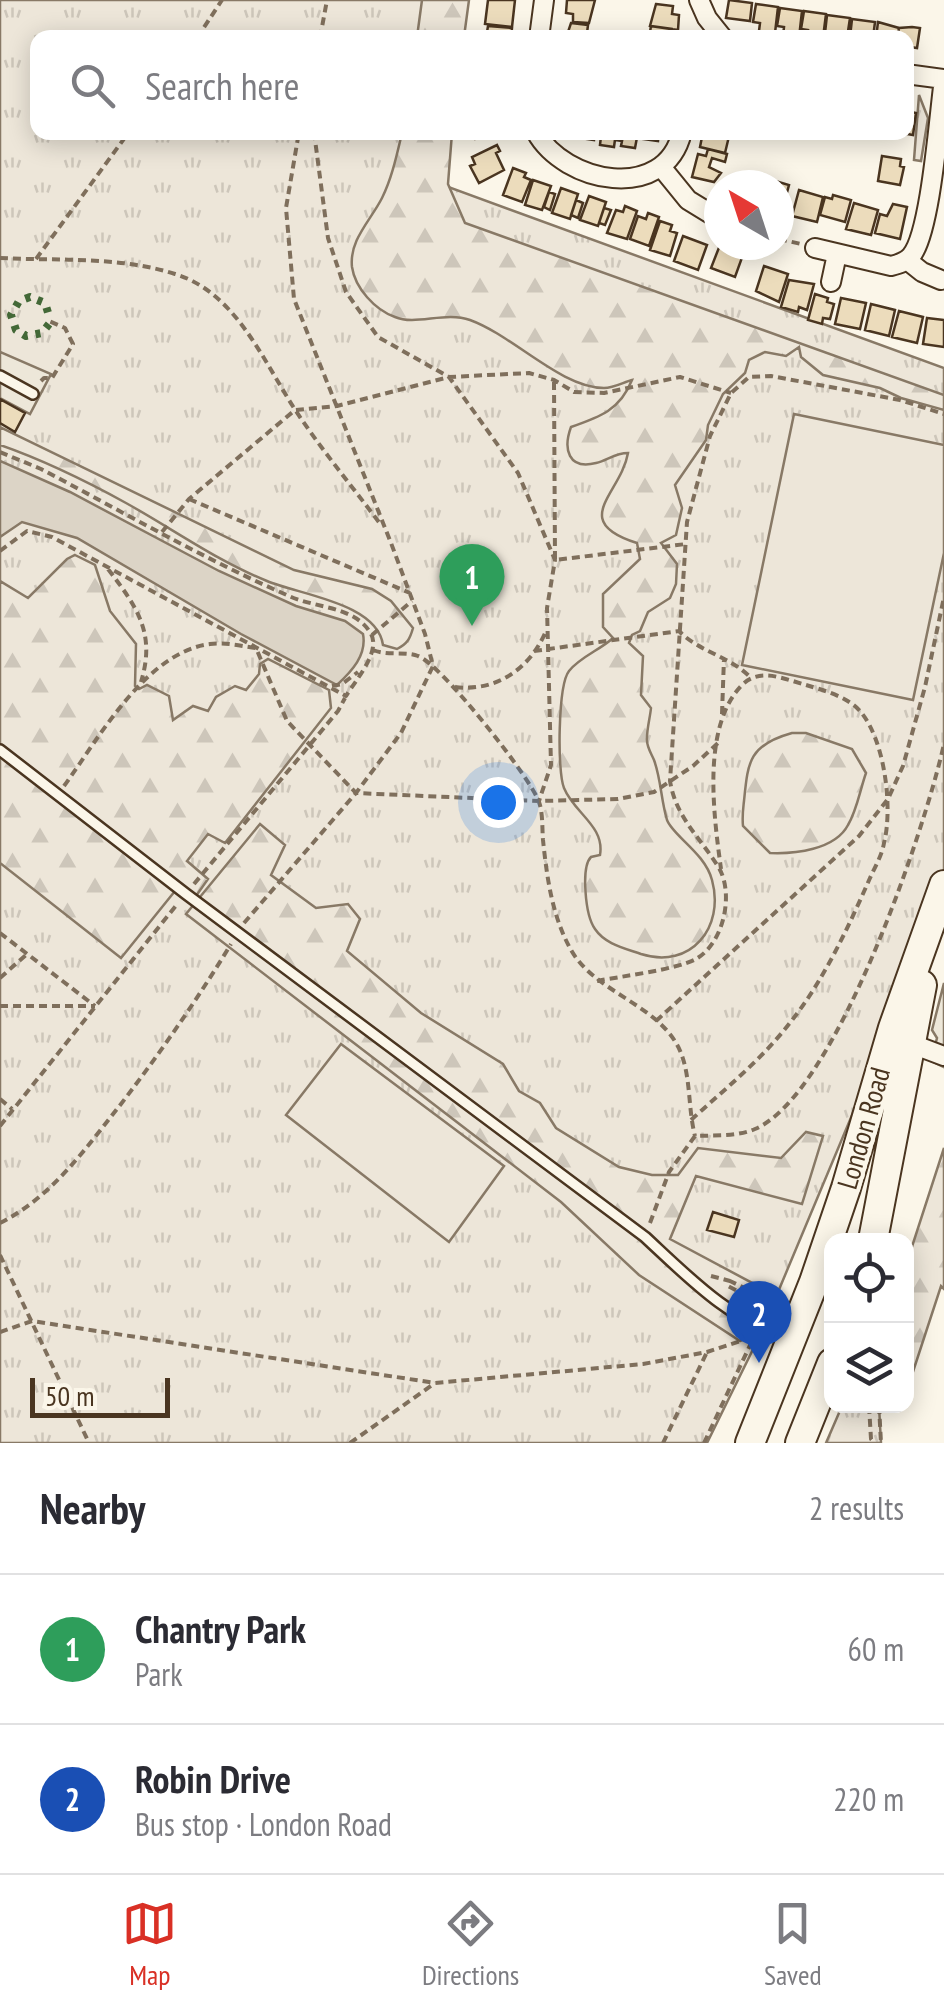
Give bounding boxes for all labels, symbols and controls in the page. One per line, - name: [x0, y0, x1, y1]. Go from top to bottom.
- search box: [30, 30, 914, 140]
- icon: search: [65, 58, 120, 113]
- text: Search here: [145, 61, 299, 110]
- north arrow: [704, 170, 794, 260]
- pin: 1: [440, 544, 504, 626]
- your location: [473, 777, 524, 828]
- street label: London Road: [828, 1063, 898, 1193]
- map controls: [824, 1233, 914, 1413]
- button: locate: [824, 1233, 914, 1323]
- pin: 2: [726, 1280, 792, 1363]
- button: layers: [824, 1323, 914, 1413]
- scale bar: [30, 1373, 170, 1418]
- text: 50 m: [45, 1377, 94, 1414]
- text: Nearby: [40, 1481, 145, 1536]
- text: 2 results: [809, 1487, 904, 1529]
- text: Chantry Park: [135, 1604, 306, 1653]
- text: 1: [65, 1628, 80, 1670]
- text: 60 m: [848, 1628, 904, 1670]
- text: Park: [135, 1653, 183, 1695]
- text: Robin Drive: [135, 1754, 291, 1803]
- text: 2: [65, 1778, 80, 1820]
- text: 220 m: [833, 1778, 904, 1820]
- text: Bus stop · London Road: [135, 1803, 392, 1845]
- tab: Map: [122, 1896, 177, 1993]
- tab: Directions: [422, 1896, 519, 1993]
- tab: Saved: [764, 1896, 822, 1993]

